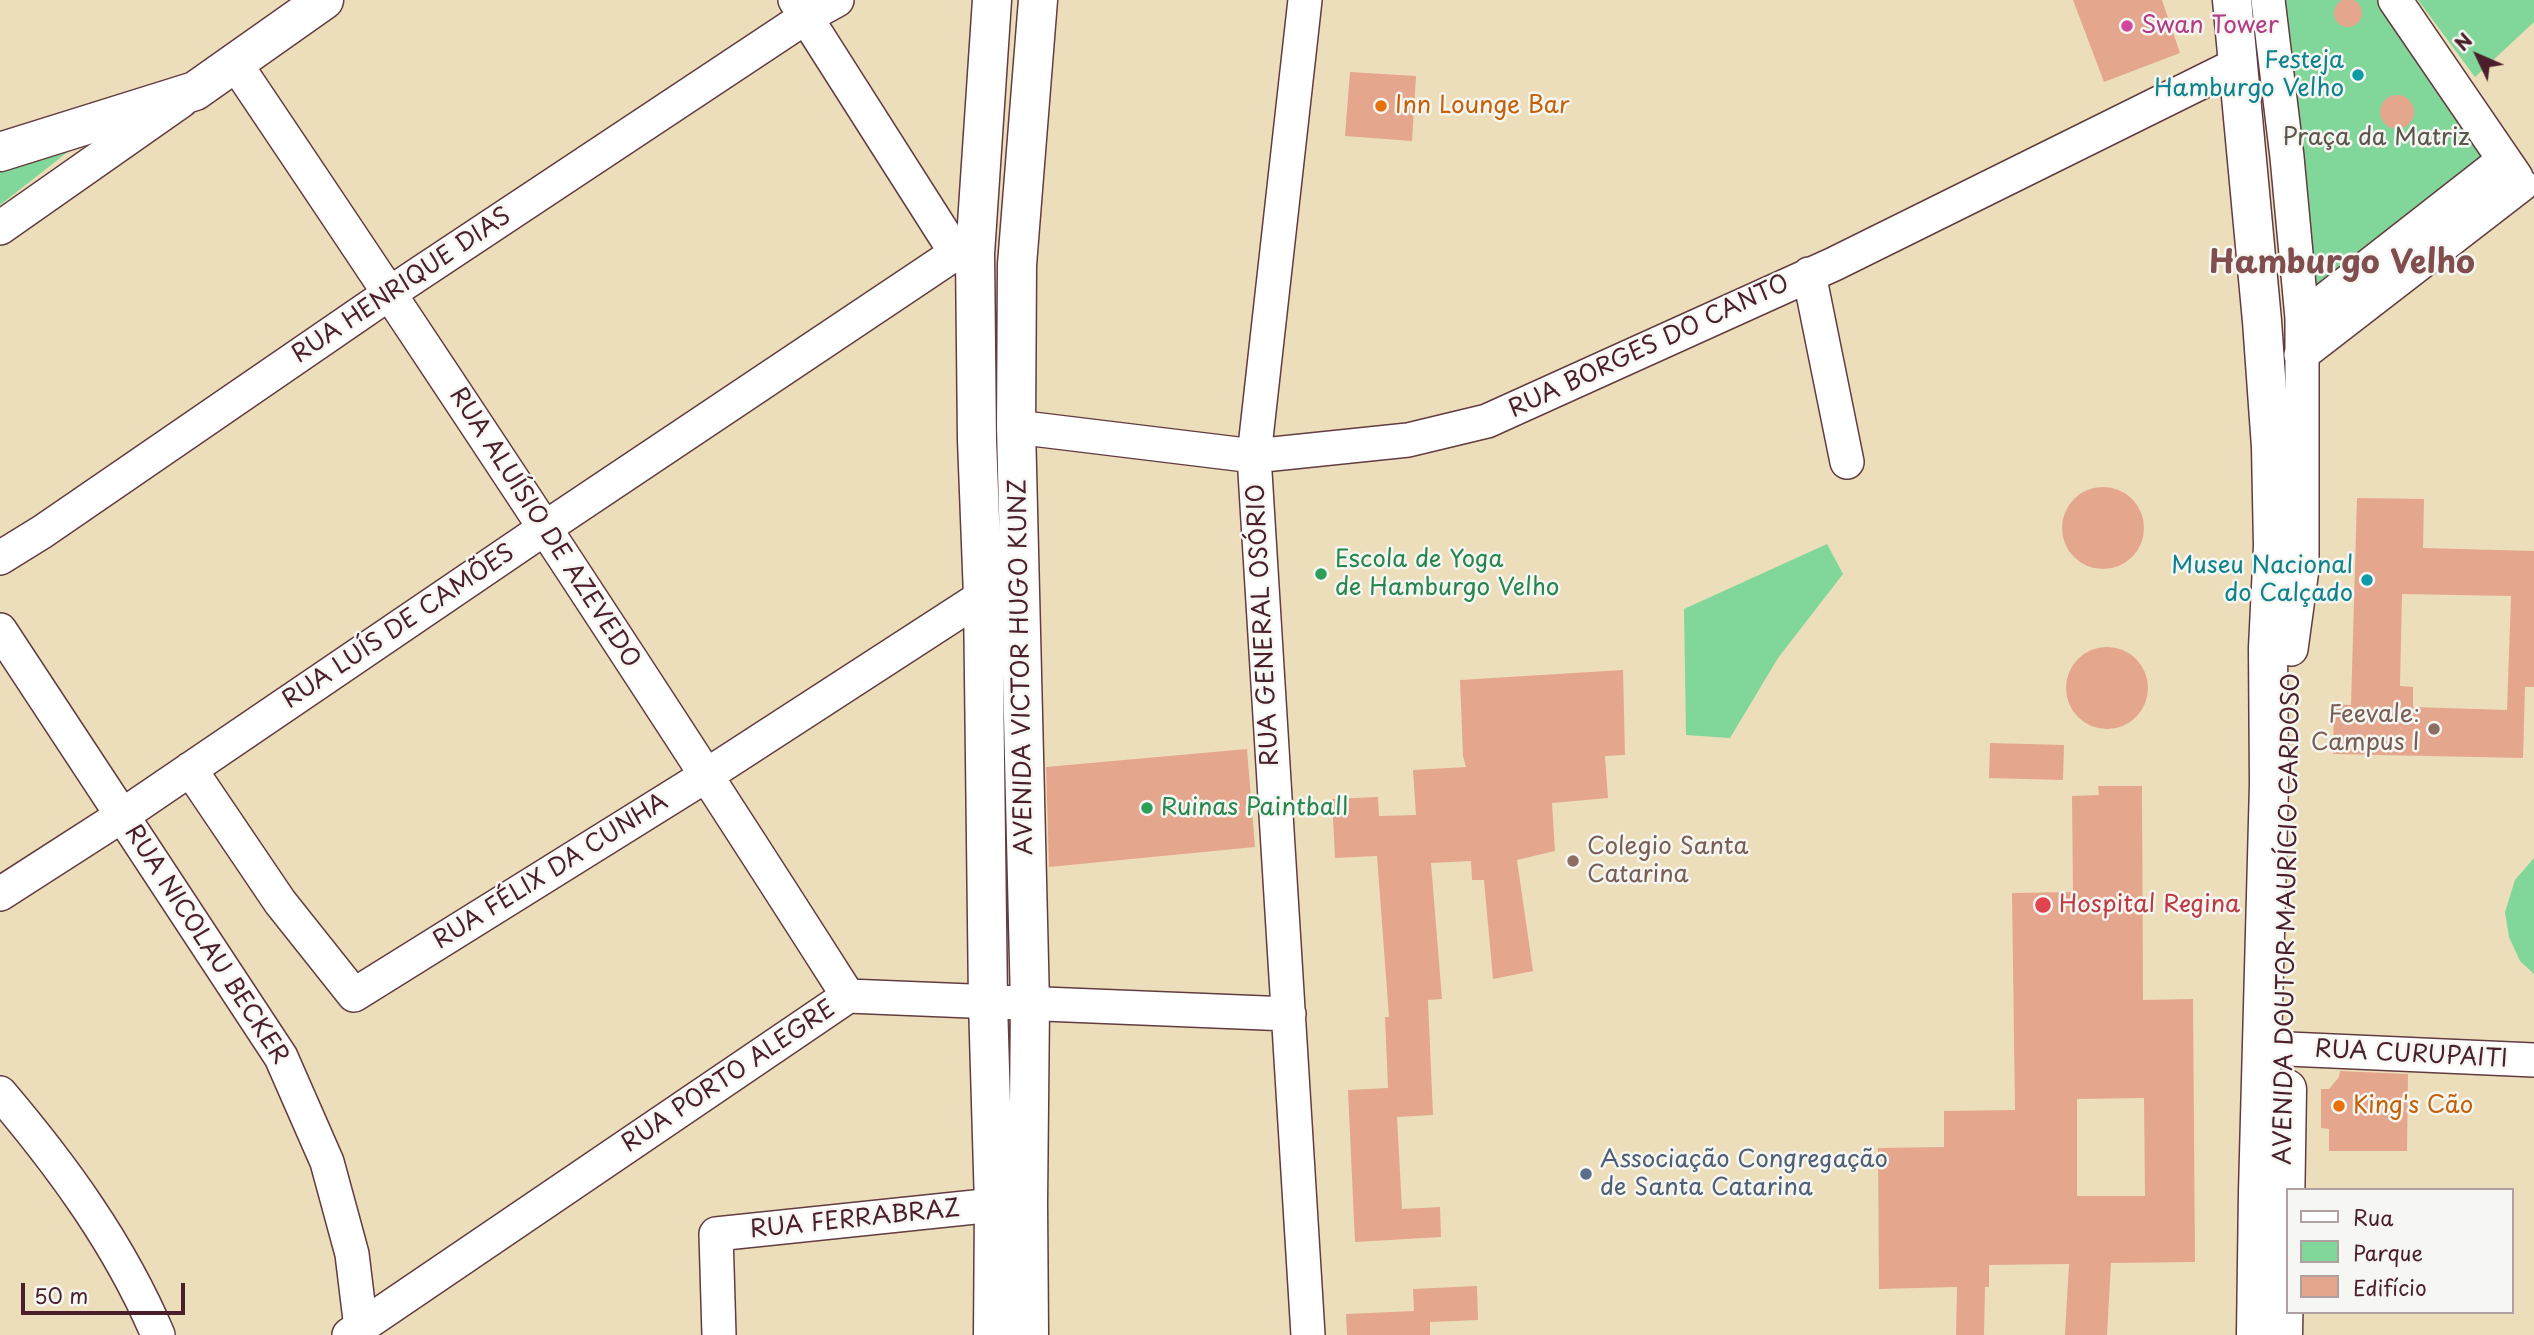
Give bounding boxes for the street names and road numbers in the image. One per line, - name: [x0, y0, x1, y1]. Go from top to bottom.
- street label: RUA HENRIQUE DIAS: [287, 202, 517, 370]
- street label: RUA BORGES DO CANTO: [1504, 269, 1794, 425]
- street label: RUA ALUÍSIO DE AZEVEDO: [443, 383, 645, 673]
- street label: AVENIDA VICTOR HUGO KUNZ: [1004, 479, 1040, 855]
- street label: RUA GENERAL OSÓRIO: [1242, 483, 1286, 767]
- street label: RUA LUÍS DE CAMÕES: [277, 539, 521, 715]
- street label: AVENIDA DOUTOR MAURÍCIO CARDOSO: [2269, 673, 2307, 1165]
- street label: RUA FÉLIX DA CUNHA: [428, 788, 674, 956]
- street label: RUA NICOLAU BECKER: [118, 820, 294, 1070]
- street label: RUA PORTO ALEGRE: [617, 995, 841, 1159]
- street label: RUA CURUPAITI: [2314, 1036, 2508, 1074]
- street label: RUA FERRABRAZ: [749, 1195, 961, 1245]

